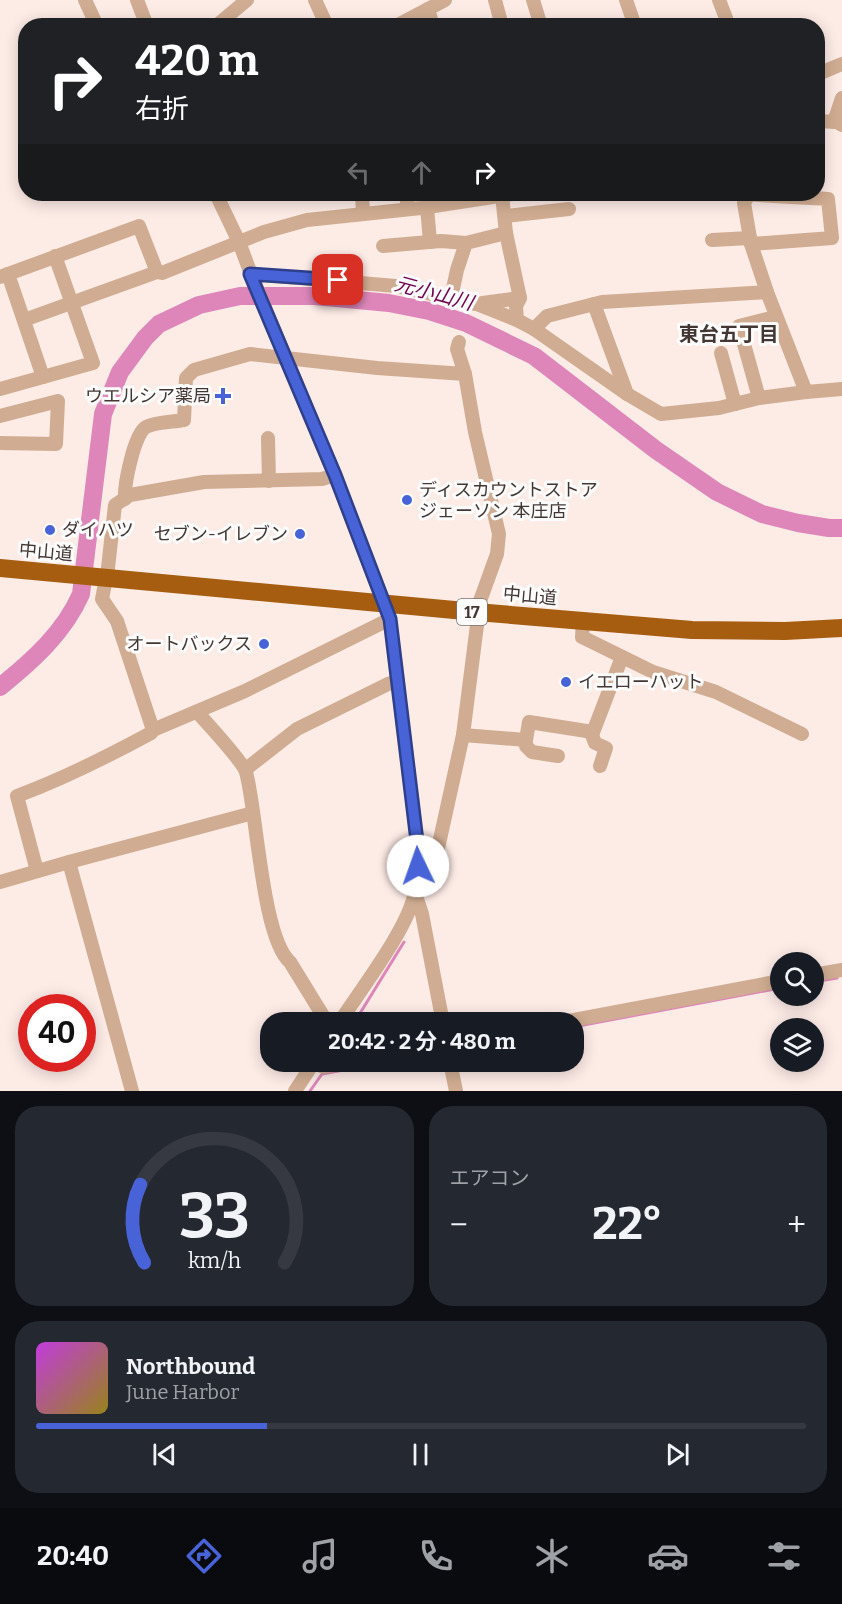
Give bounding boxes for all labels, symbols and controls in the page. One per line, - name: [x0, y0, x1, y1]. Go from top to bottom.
- text: 420 m: [135, 36, 259, 86]
- icon: right: [36, 42, 114, 120]
- text: 右折: [135, 93, 189, 125]
- icon: left: [342, 156, 375, 189]
- icon: ahead: [405, 156, 438, 189]
- icon: right: [468, 156, 501, 189]
- pin: [312, 254, 363, 305]
- icon: arrive: [321, 263, 354, 296]
- water label: 元小山川: [392, 271, 478, 315]
- district label: 東台五丁目: [679, 322, 779, 346]
- place label: ウエルシア薬局: [85, 385, 211, 407]
- marker: ウエルシア薬局: [216, 389, 230, 403]
- place label: ディスカウントストア ジェーソン 本庄店: [419, 479, 598, 522]
- marker: ディスカウントストア ジェーソン 本庄店: [400, 493, 414, 507]
- place label: ダイハツ: [62, 519, 134, 541]
- marker: ダイハツ: [43, 523, 57, 537]
- place label: セブン-イレブン: [154, 523, 288, 545]
- marker: セブン-イレブン: [293, 527, 307, 541]
- street label: 中山道: [18, 539, 74, 565]
- street label: 中山道: [502, 583, 558, 609]
- road number: 17: [457, 599, 487, 625]
- place label: オートバックス: [127, 633, 252, 655]
- marker: オートバックス: [257, 637, 271, 651]
- place label: イエローハット: [578, 671, 703, 693]
- marker: イエローハット: [559, 675, 573, 689]
- position arrow: [386, 834, 450, 898]
- map controls: [770, 952, 824, 1072]
- button: search: [770, 952, 824, 1006]
- speed limit sign: 40: [18, 994, 96, 1072]
- button: layers: [770, 1018, 824, 1072]
- text: 20:42 · 2 分 · 480 m: [328, 1028, 516, 1055]
- text: エアコン: [450, 1166, 530, 1190]
- text: 33: [179, 1179, 250, 1254]
- text: 22°: [592, 1197, 663, 1251]
- text: −: [450, 1205, 468, 1245]
- text: +: [787, 1205, 806, 1245]
- text: km/h: [188, 1248, 241, 1274]
- text: Northbound: [126, 1353, 255, 1380]
- text: June Harbor: [126, 1380, 239, 1404]
- icon: previous: [148, 1438, 181, 1471]
- icon: pause: [404, 1438, 437, 1471]
- icon: next: [661, 1438, 694, 1471]
- icon: directions: [183, 1535, 225, 1577]
- icon: music: [299, 1535, 341, 1577]
- icon: phone: [415, 1535, 457, 1577]
- icon: climate: [531, 1535, 573, 1577]
- icon: car: [647, 1535, 689, 1577]
- icon: filters: [763, 1535, 805, 1577]
- text: 20:40: [37, 1540, 109, 1572]

